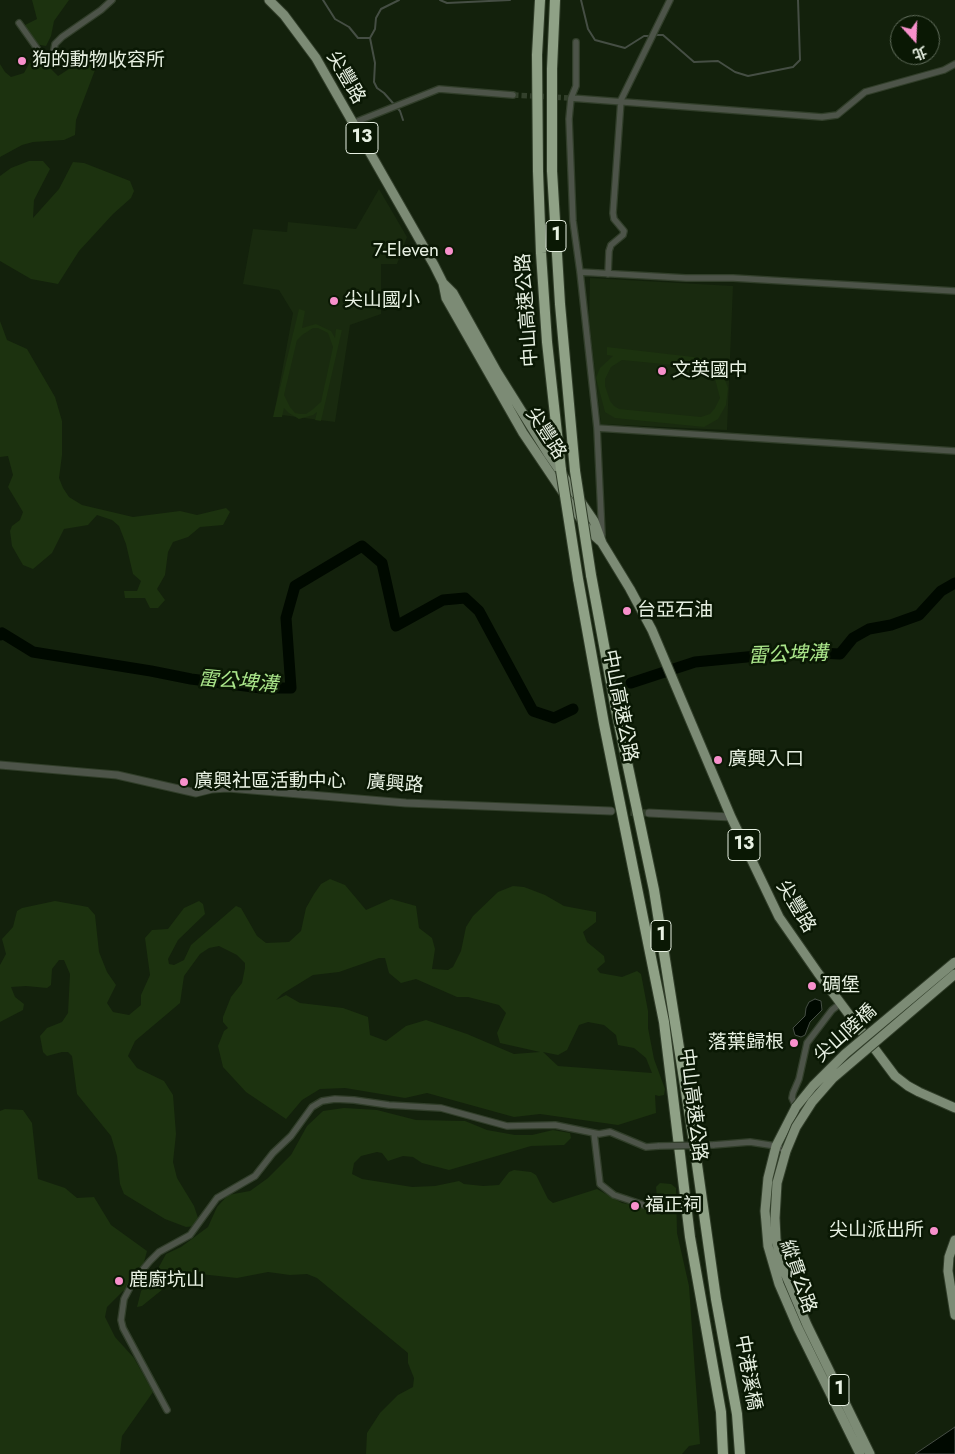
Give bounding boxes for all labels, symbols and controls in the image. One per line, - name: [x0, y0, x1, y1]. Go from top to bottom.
- north arrow: [890, 15, 940, 65]
- text: 北: [910, 41, 930, 65]
- street label: 尖豐路: [321, 48, 369, 108]
- place label: 狗的動物收容所: [32, 50, 165, 72]
- marker: 狗的動物收容所: [16, 55, 28, 67]
- road number: 13: [346, 122, 378, 154]
- road number: 1: [546, 220, 566, 252]
- place label: 7-Eleven: [373, 240, 439, 262]
- marker: 7-Eleven: [443, 245, 455, 257]
- street label: 中山高速公路: [513, 252, 543, 368]
- place label: 尖山國小: [344, 290, 420, 312]
- marker: 尖山國小: [328, 295, 340, 307]
- place label: 文英國中: [672, 360, 748, 382]
- marker: 文英國中: [656, 365, 668, 377]
- street label: 尖豐路: [520, 404, 570, 464]
- place label: 台亞石油: [637, 600, 713, 622]
- marker: 台亞石油: [621, 605, 633, 617]
- water label: 雷公埤溝: [748, 643, 828, 669]
- street label: 中山高速公路: [597, 648, 641, 764]
- water label: 雷公埤溝: [197, 668, 279, 698]
- place label: 廣興入口: [728, 749, 804, 771]
- marker: 廣興入口: [712, 754, 724, 766]
- place label: 廣興社區活動中心: [194, 771, 346, 793]
- street label: 廣興路: [366, 772, 424, 798]
- marker: 廣興社區活動中心: [178, 776, 190, 788]
- road number: 13: [728, 830, 760, 860]
- street label: 尖豐路: [771, 877, 819, 937]
- road number: 1: [651, 920, 671, 951]
- place label: 碉堡: [822, 975, 860, 997]
- marker: 碉堡: [806, 980, 818, 992]
- street label: 尖山陸橋: [810, 1000, 882, 1068]
- place label: 落葉歸根: [708, 1032, 784, 1054]
- marker: 落葉歸根: [788, 1037, 800, 1049]
- street label: 中山高速公路: [674, 1047, 710, 1163]
- place label: 福正祠: [645, 1195, 702, 1217]
- marker: 福正祠: [629, 1200, 641, 1212]
- place label: 尖山派出所: [829, 1220, 924, 1242]
- marker: 尖山派出所: [928, 1225, 940, 1237]
- street label: 縱貫公路: [774, 1237, 820, 1317]
- place label: 鹿廚坑山: [129, 1270, 205, 1292]
- marker: 鹿廚坑山: [113, 1275, 125, 1287]
- street label: 中港溪橋: [729, 1334, 765, 1412]
- road number: 1: [829, 1374, 849, 1406]

